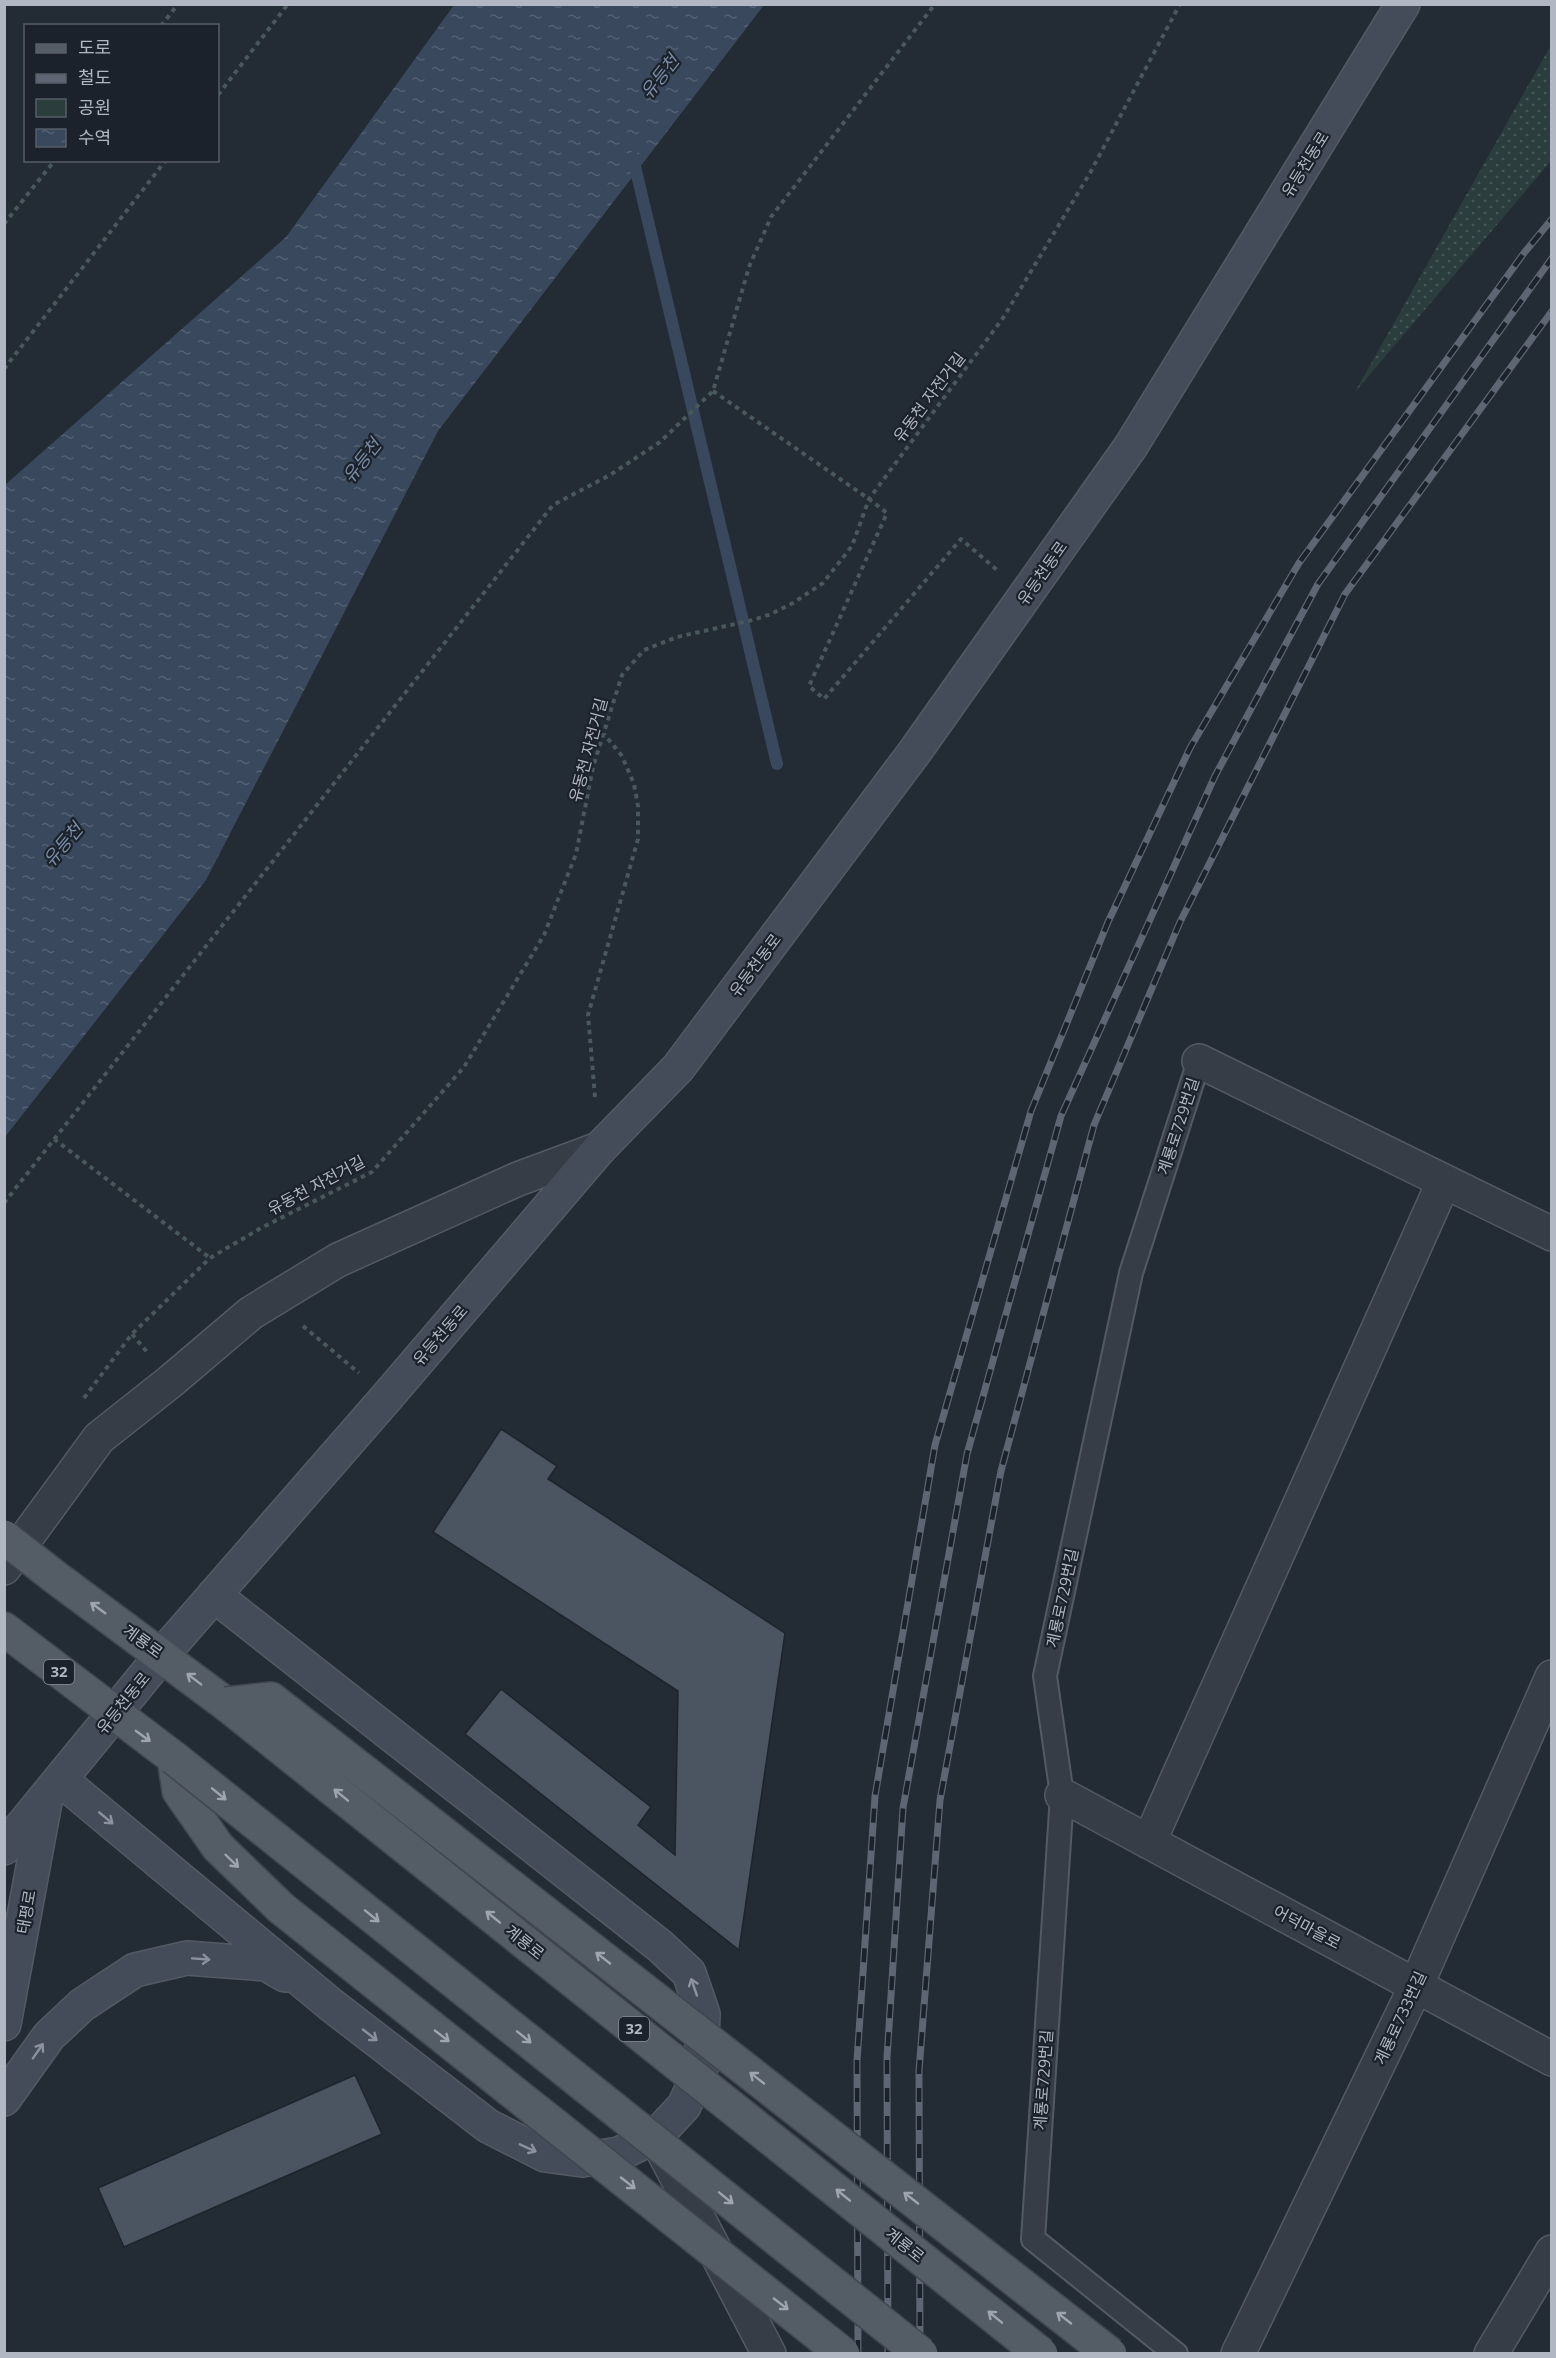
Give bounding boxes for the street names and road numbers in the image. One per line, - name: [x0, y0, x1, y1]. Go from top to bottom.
- street label: 유등천동로: [1276, 127, 1334, 201]
- street label: 유동천 자전거길: [888, 348, 970, 446]
- street label: 유등천동로: [1012, 536, 1072, 609]
- street label: 유동천 자전거길: [564, 695, 612, 805]
- street label: 유등천동로: [724, 929, 786, 1001]
- street label: 계룡로729번길: [1152, 1075, 1204, 1177]
- street label: 유동천 자전거길: [264, 1150, 368, 1220]
- street label: 유등천동로: [408, 1300, 473, 1370]
- street label: 계룡로729번길: [1041, 1546, 1083, 1650]
- street label: 계룡로: [119, 1619, 168, 1663]
- road number: 32: [44, 1660, 74, 1684]
- street label: 유등천동로: [91, 1667, 155, 1739]
- street label: 태평로: [11, 1888, 41, 1936]
- street label: 어덕마을로: [1269, 1900, 1345, 1954]
- street label: 계룡로: [501, 1920, 549, 1965]
- street label: 계룡로733번길: [1369, 1968, 1431, 2068]
- road number: 32: [619, 2017, 649, 2041]
- street label: 계룡로729번길: [1029, 2029, 1057, 2131]
- street label: 계룡로: [881, 2223, 929, 2268]

